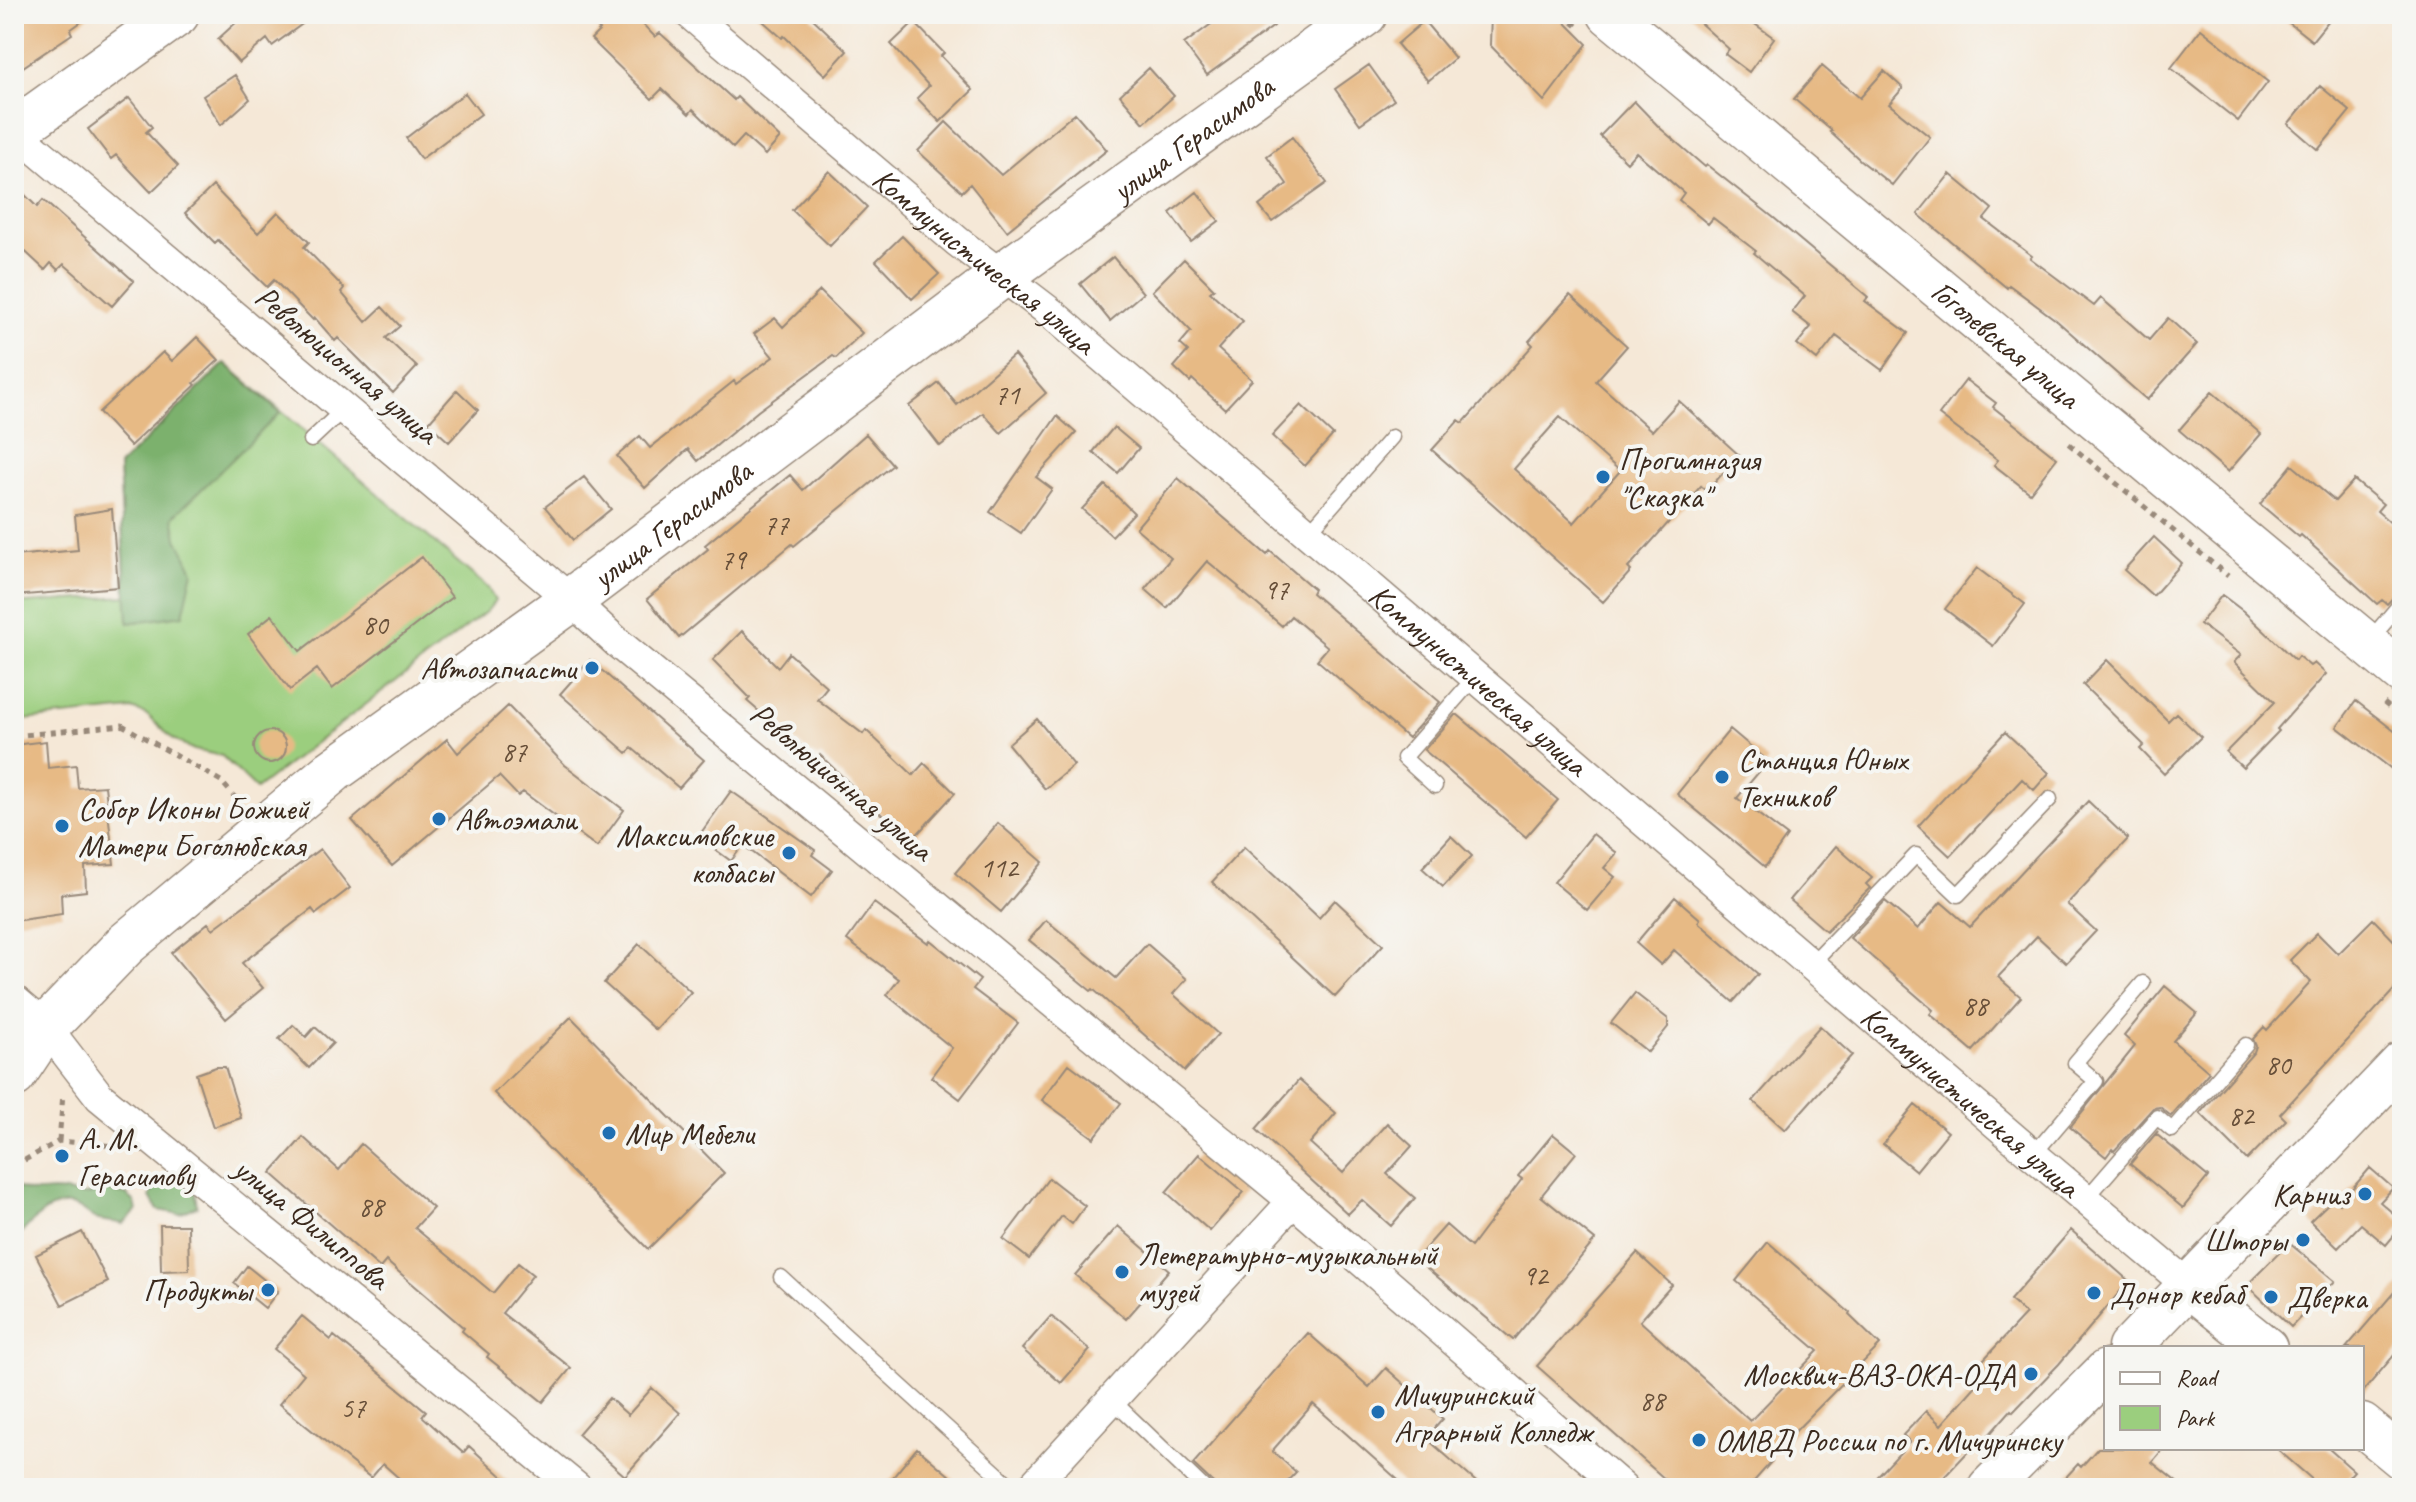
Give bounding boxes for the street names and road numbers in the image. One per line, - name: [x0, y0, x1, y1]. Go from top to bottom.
- street label: улица Герасимова: [1102, 65, 1283, 212]
- street label: Коммунистическая улица: [864, 158, 1106, 365]
- street label: Гоголевская улица: [1923, 271, 2090, 419]
- street label: Революционная улица: [247, 276, 448, 454]
- street label: улица Герасимова: [582, 450, 762, 599]
- street label: Коммунистическая улица: [1360, 575, 1598, 786]
- street label: Революционная улица: [742, 693, 943, 871]
- street label: Коммунистическая улица: [1852, 996, 2090, 1208]
- street label: улица Филиппова: [224, 1147, 399, 1300]

